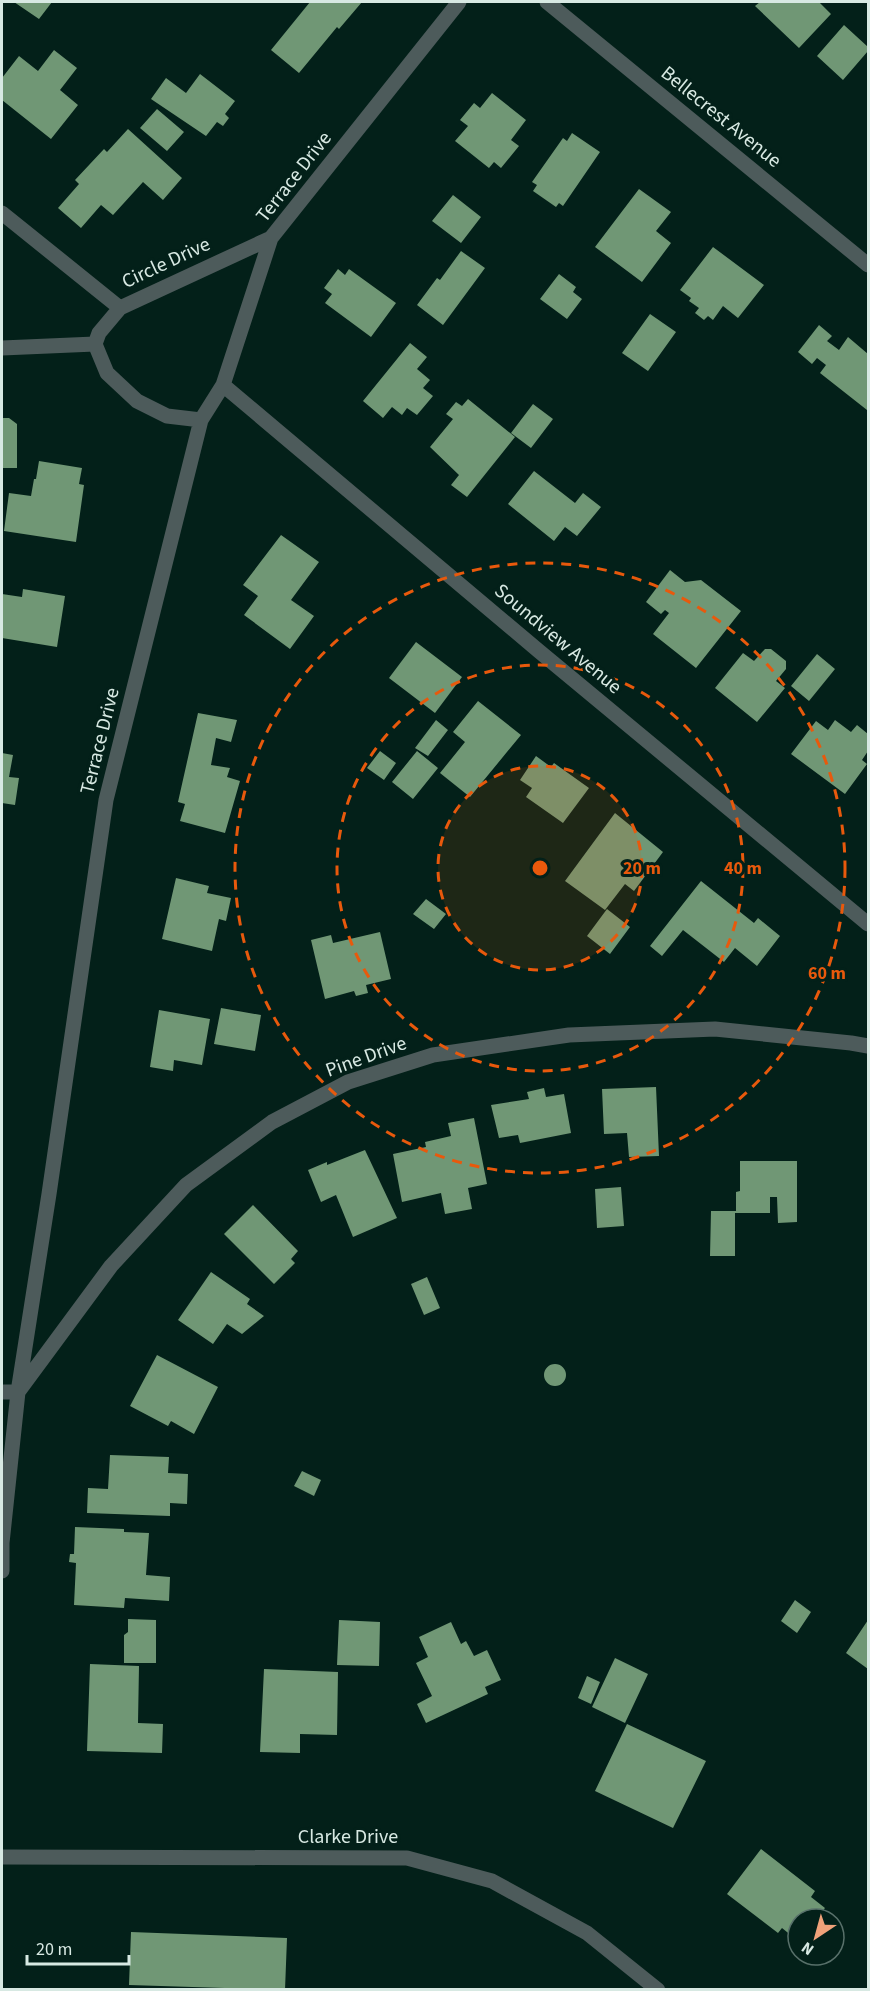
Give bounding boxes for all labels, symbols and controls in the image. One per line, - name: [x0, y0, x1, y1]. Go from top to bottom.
- street label: Bellecrest Avenue: [655, 60, 787, 174]
- street label: Terrace Drive: [249, 125, 339, 228]
- street label: Circle Drive: [117, 230, 215, 296]
- street label: Soundview Avenue: [488, 577, 628, 701]
- street label: Terrace Drive: [73, 685, 127, 797]
- text: 20 m: [623, 856, 661, 881]
- text: 40 m: [724, 856, 762, 881]
- centre of rings: [530, 858, 550, 878]
- text: 60 m: [808, 961, 846, 986]
- street label: Pine Drive: [322, 1029, 411, 1085]
- street label: Clarke Drive: [298, 1823, 398, 1851]
- north arrow: [786, 1907, 846, 1967]
- scale bar: [27, 1928, 129, 1966]
- text: N: [797, 1936, 819, 1960]
- text: 20 m: [36, 1937, 72, 1962]

